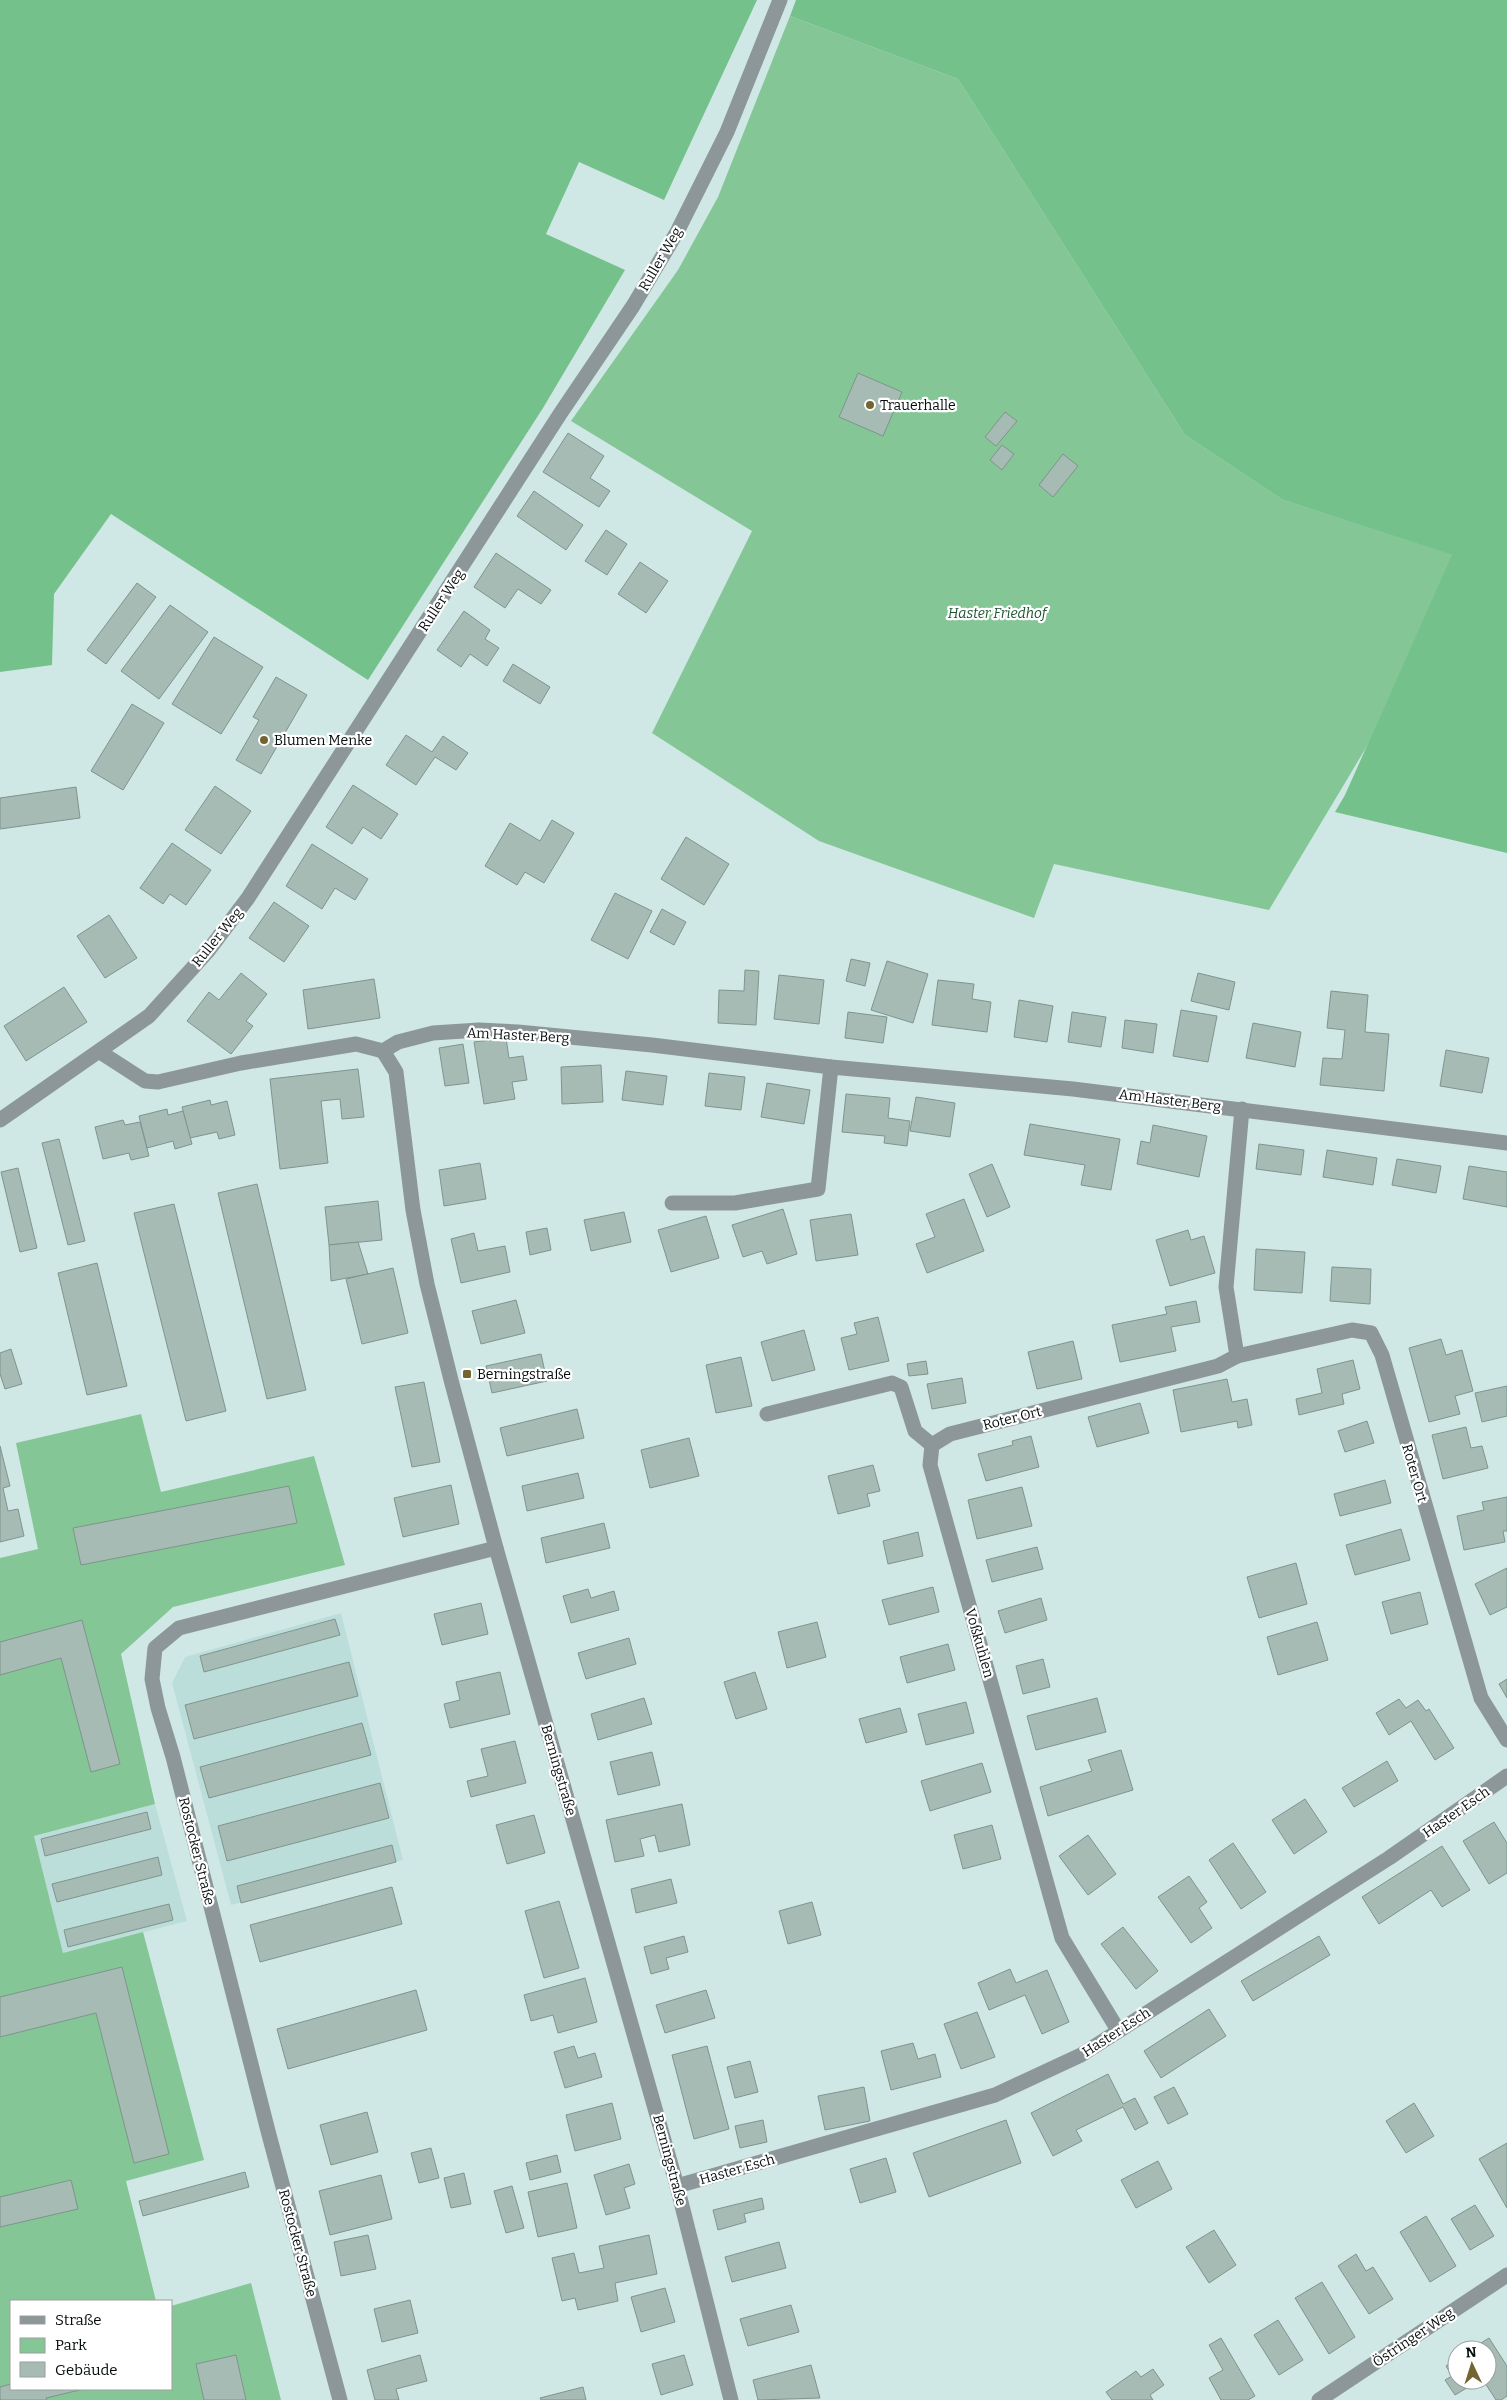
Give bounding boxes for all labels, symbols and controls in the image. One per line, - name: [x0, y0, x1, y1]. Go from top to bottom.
- street label: Ruller Weg: [635, 224, 686, 294]
- place label: Trauerhalle: [880, 397, 956, 414]
- marker: Trauerhalle: [864, 399, 876, 411]
- street label: Ruller Weg: [415, 566, 468, 635]
- park label: Haster Friedhof: [948, 605, 1049, 622]
- place label: Blumen Menke: [274, 732, 372, 749]
- marker: Blumen Menke: [258, 734, 270, 746]
- street label: Ruller Weg: [188, 904, 246, 970]
- street label: Am Haster Berg: [466, 1024, 570, 1047]
- street label: Am Haster Berg: [1118, 1086, 1222, 1115]
- place label: Berningstraße: [477, 1366, 571, 1383]
- marker: Berningstraße: [461, 1368, 473, 1380]
- street label: Roter Ort: [981, 1403, 1043, 1434]
- street label: Roter Ort: [1398, 1442, 1431, 1504]
- street label: Voßkuhlen: [962, 1607, 998, 1680]
- street label: Berningstraße: [537, 1723, 580, 1818]
- street label: Haster Esch: [1420, 1783, 1493, 1842]
- street label: Rostocker Straße: [175, 1795, 218, 1907]
- street label: Haster Esch: [1079, 2004, 1154, 2061]
- street label: Berningstraße: [649, 2113, 690, 2208]
- street label: Haster Esch: [698, 2151, 777, 2188]
- street label: Rostocker Straße: [275, 2187, 320, 2299]
- legend: [10, 2300, 172, 2390]
- street label: Östringer Weg: [1369, 2304, 1457, 2371]
- text: Straße: [55, 2311, 101, 2329]
- text: Park: [55, 2336, 87, 2354]
- north arrow: [1447, 2340, 1497, 2390]
- text: N: [1465, 2344, 1477, 2361]
- text: Gebäude: [55, 2361, 118, 2379]

